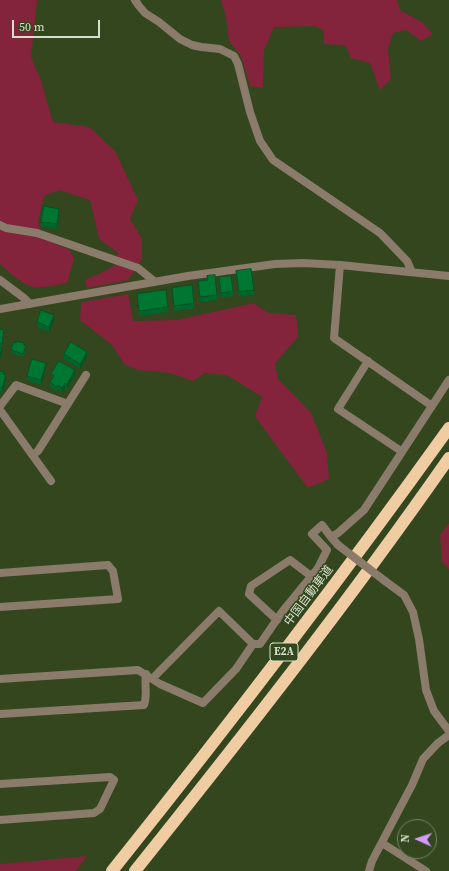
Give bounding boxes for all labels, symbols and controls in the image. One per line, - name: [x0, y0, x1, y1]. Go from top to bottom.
- scale bar: [14, 12, 102, 38]
- text: 50 m: [19, 19, 45, 35]
- street label: 中国自動車道: [282, 563, 336, 629]
- road number: E2A: [270, 643, 298, 661]
- north arrow: [397, 819, 437, 859]
- text: N: [398, 834, 413, 843]

